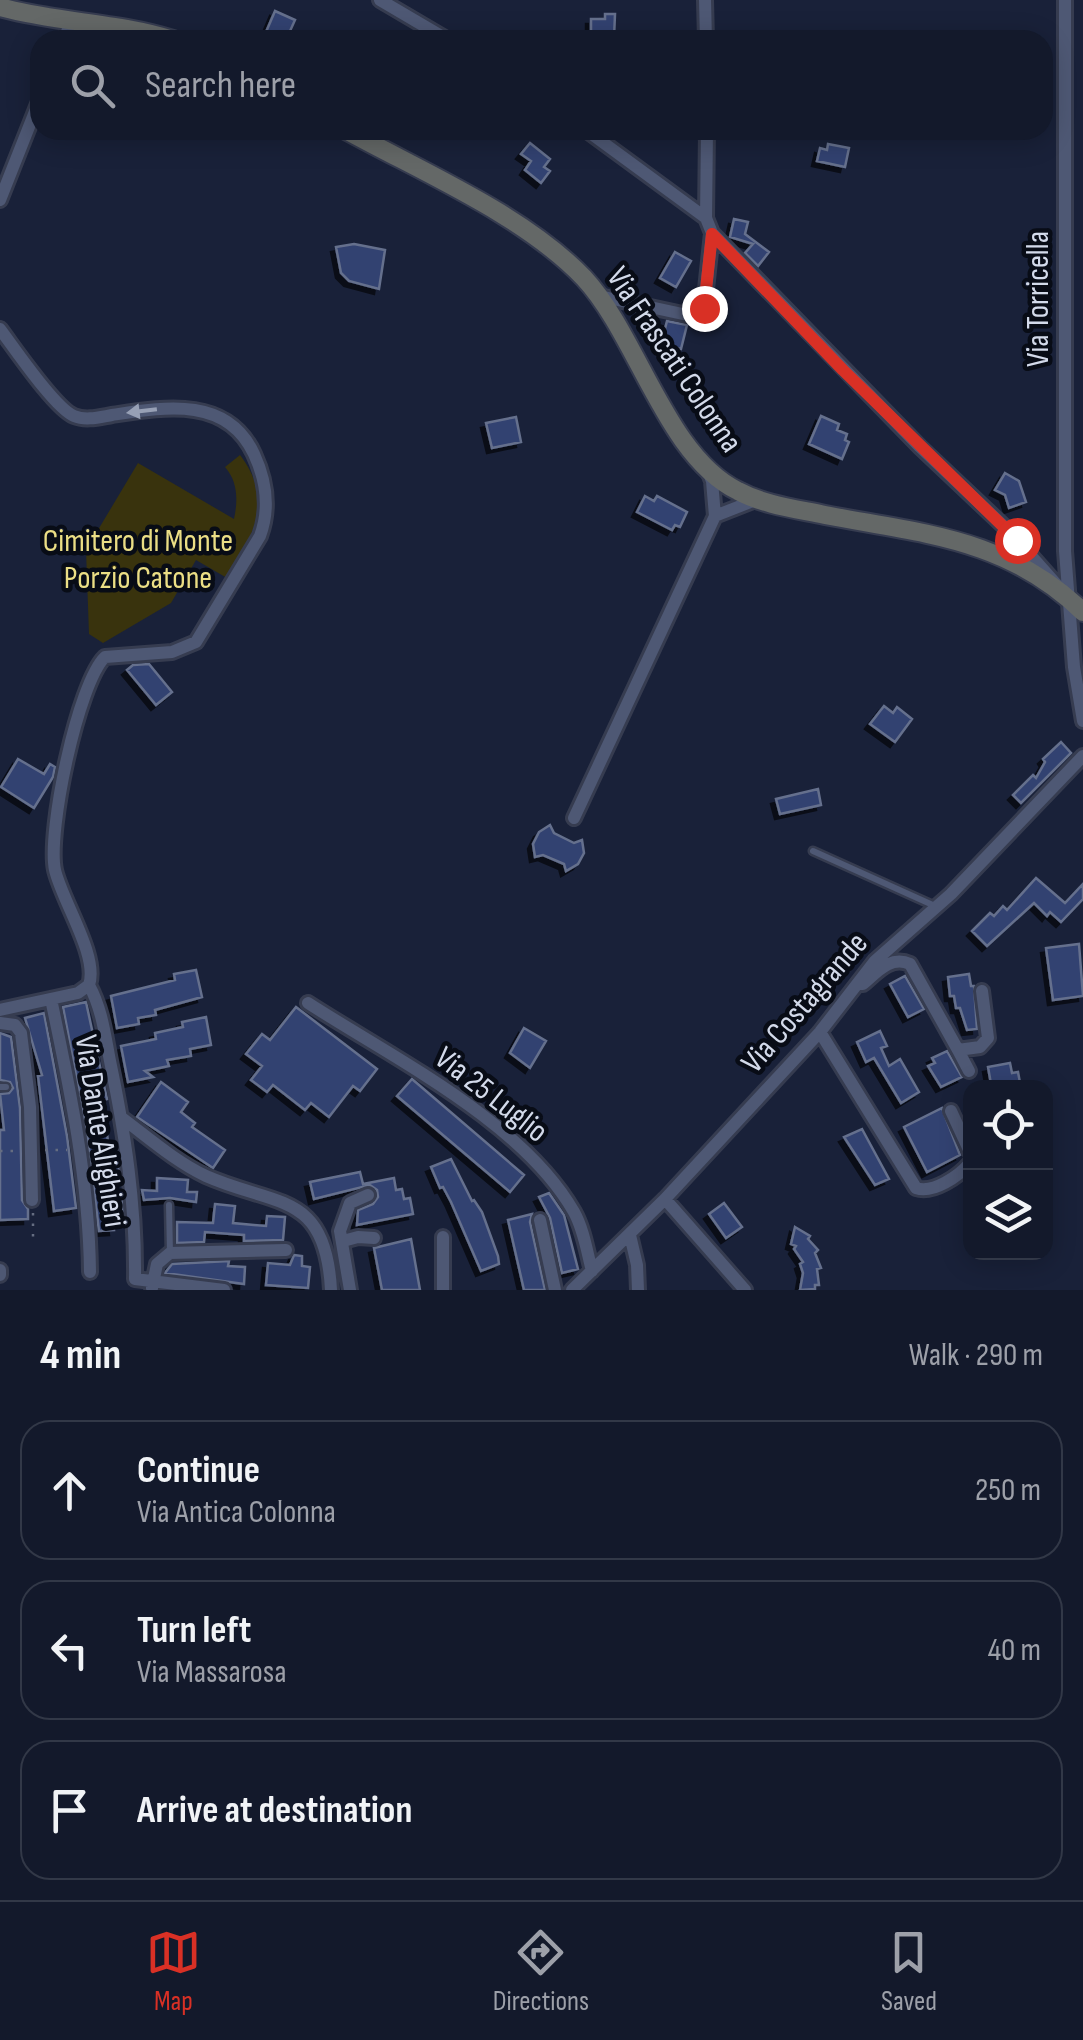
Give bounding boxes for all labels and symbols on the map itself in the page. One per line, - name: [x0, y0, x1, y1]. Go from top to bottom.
- street label: Via Torricella: [1019, 231, 1058, 367]
- street label: Via Frascati Colonna: [598, 260, 750, 460]
- route end: [682, 286, 728, 332]
- one-way arrow: [126, 403, 157, 419]
- route start: [995, 518, 1041, 564]
- park label: Cimitero di Monte Porzio Catone: [43, 522, 233, 598]
- street label: Via Costagrande: [733, 925, 877, 1081]
- street label: Via Dante Alighieri: [66, 1032, 134, 1230]
- street label: Via 25 Luglio: [427, 1039, 555, 1151]

